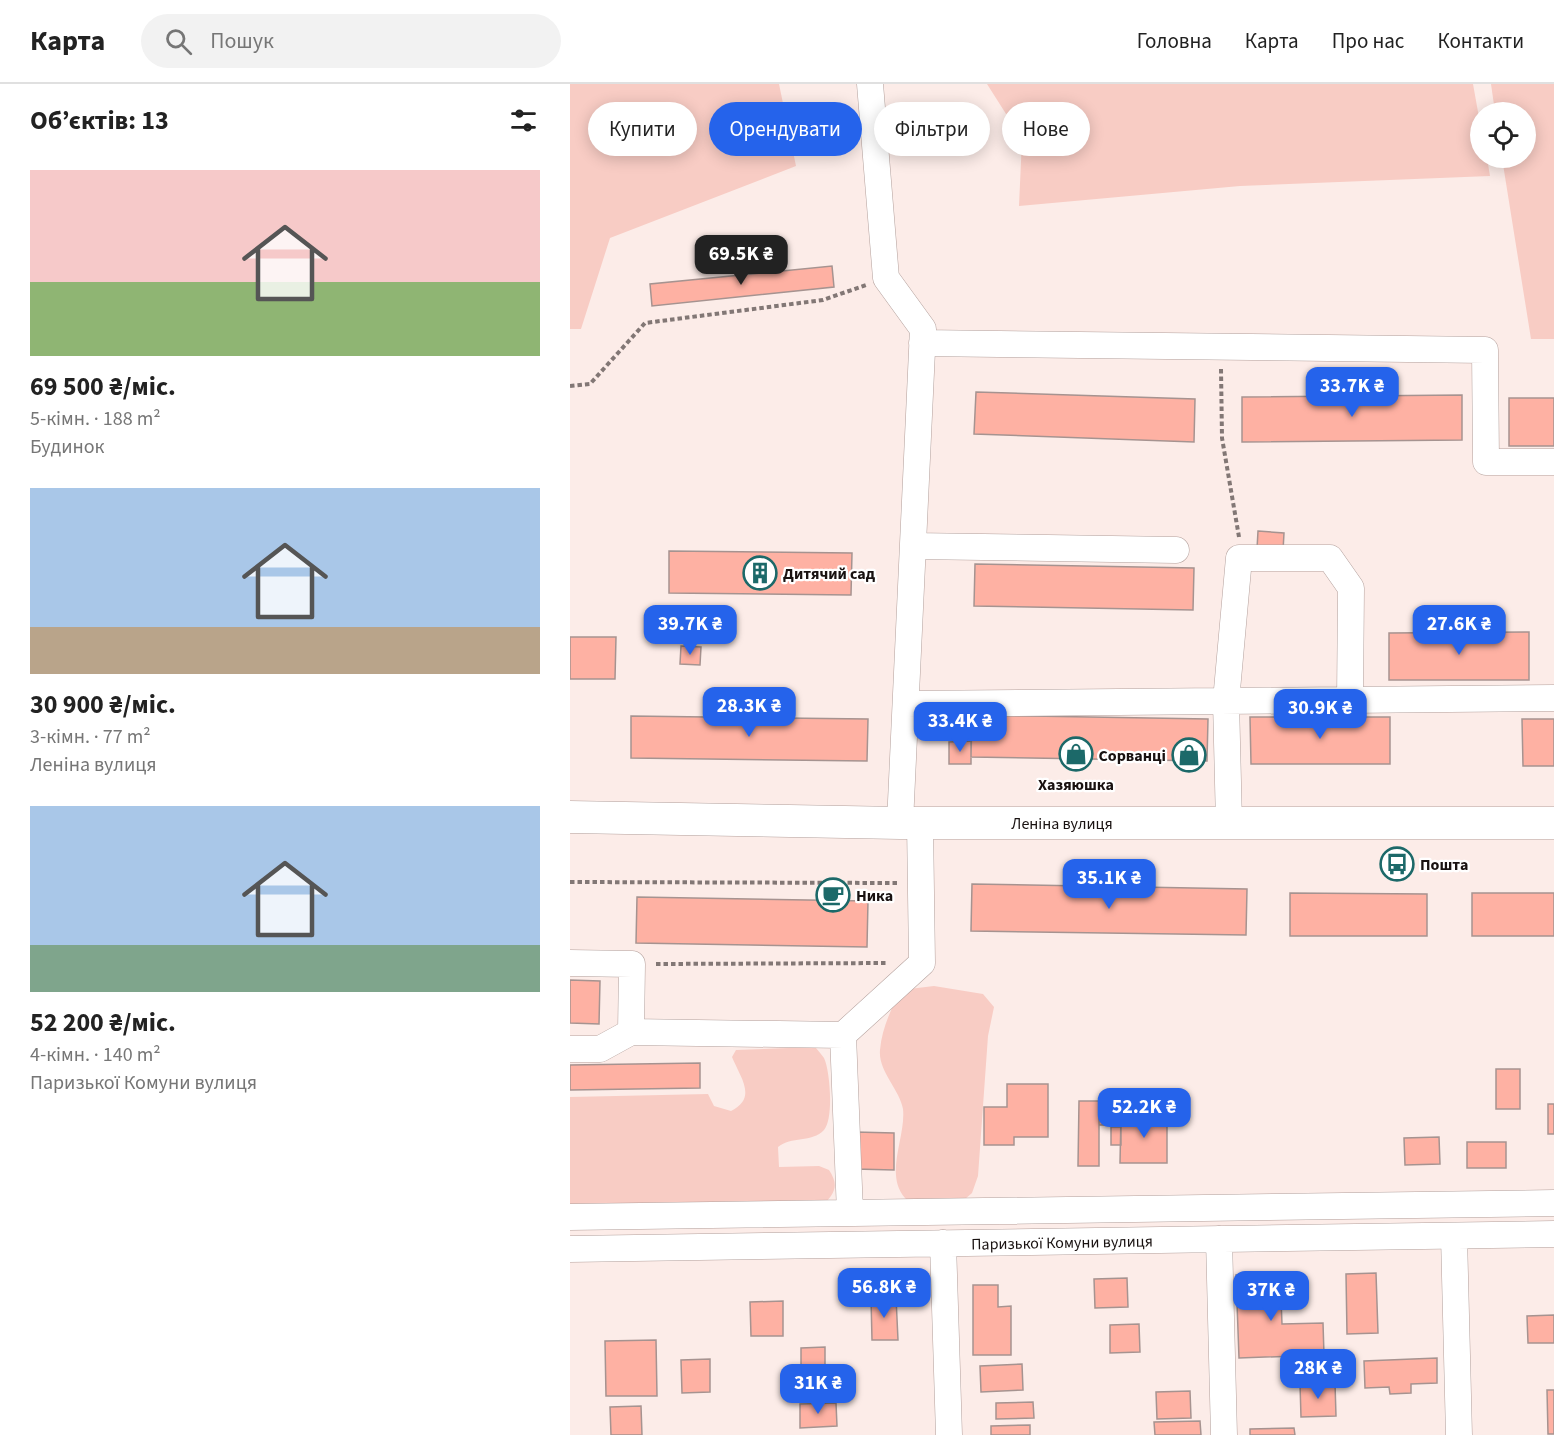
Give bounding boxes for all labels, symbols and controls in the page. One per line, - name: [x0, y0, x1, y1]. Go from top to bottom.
- search box: [141, 14, 561, 68]
- text: Карта: [30, 21, 105, 61]
- icon: search: [162, 25, 195, 58]
- text: Пошук: [210, 25, 274, 57]
- text: Головна: [1137, 26, 1212, 56]
- text: Карта: [1245, 26, 1299, 56]
- text: Про нас: [1332, 26, 1404, 56]
- text: Контакти: [1437, 26, 1524, 56]
- text: Об’єктів: 13: [30, 102, 169, 139]
- chip: Купити: [588, 102, 697, 156]
- chip: Орендувати: [709, 102, 862, 156]
- chip: Фільтри: [874, 102, 990, 156]
- chip: Нове: [1002, 102, 1090, 156]
- map controls: [1470, 102, 1536, 168]
- button: locate: [1470, 102, 1536, 168]
- icon: filters: [507, 104, 540, 137]
- icon: home: [231, 209, 339, 317]
- pin: 69.5K ₴: [686, 235, 796, 286]
- text: 69.5K ₴: [709, 240, 773, 268]
- pin: 33.7K ₴: [1297, 367, 1407, 418]
- text: 69 500 ₴/міс.: [30, 368, 176, 405]
- text: 33.7K ₴: [1320, 372, 1384, 400]
- text: 5-кімн. · 188 m²: [30, 405, 161, 433]
- text: Будинок: [30, 433, 104, 461]
- icon: home: [231, 527, 339, 635]
- building icon: Дитячий сад: [742, 555, 778, 591]
- place label: Дитячий сад: [783, 563, 876, 585]
- pin: 39.7K ₴: [635, 605, 745, 656]
- pin: 27.6K ₴: [1404, 605, 1514, 656]
- text: 39.7K ₴: [658, 610, 722, 638]
- text: 27.6K ₴: [1427, 610, 1491, 638]
- text: 30 900 ₴/міс.: [30, 686, 176, 723]
- pin: 28.3K ₴: [694, 687, 804, 738]
- pin: 30.9K ₴: [1265, 689, 1375, 740]
- text: 28.3K ₴: [717, 692, 781, 720]
- text: 30.9K ₴: [1288, 694, 1352, 722]
- pin: 33.4K ₴: [905, 702, 1015, 753]
- text: 33.4K ₴: [928, 707, 992, 735]
- text: 3-кімн. · 77 m²: [30, 723, 151, 751]
- shop icon: Хазяюшка: [1058, 736, 1094, 772]
- shop icon: Сорванці: [1171, 737, 1207, 773]
- place label: Сорванці: [1098, 745, 1166, 767]
- text: Леніна вулиця: [30, 751, 157, 779]
- place label: Хазяюшка: [1038, 774, 1114, 796]
- street label: Леніна вулиця: [1011, 813, 1113, 835]
- icon: home: [231, 845, 339, 953]
- bus stop icon: Пошта: [1379, 846, 1415, 882]
- place label: Пошта: [1420, 854, 1468, 876]
- pin: 35.1K ₴: [1054, 859, 1164, 910]
- text: 35.1K ₴: [1077, 864, 1141, 892]
- cafe icon: Ника: [815, 877, 851, 913]
- place label: Ника: [856, 885, 893, 907]
- text: 52 200 ₴/міс.: [30, 1004, 176, 1041]
- text: 4-кімн. · 140 m²: [30, 1041, 161, 1069]
- text: Паризької Комуни вулиця: [30, 1069, 257, 1097]
- pin: 52.2K ₴: [1089, 1088, 1199, 1139]
- text: 52.2K ₴: [1112, 1093, 1176, 1121]
- street label: Паризької Комуни вулиця: [971, 1230, 1153, 1256]
- pin: 56.8K ₴: [829, 1268, 939, 1319]
- pin: 37K ₴: [1229, 1271, 1313, 1322]
- text: 56.8K ₴: [852, 1273, 916, 1301]
- text: 37K ₴: [1247, 1276, 1295, 1304]
- pin: 28K ₴: [1276, 1349, 1360, 1400]
- text: 28K ₴: [1294, 1354, 1342, 1382]
- pin: 31K ₴: [776, 1364, 860, 1415]
- text: 31K ₴: [794, 1369, 842, 1397]

